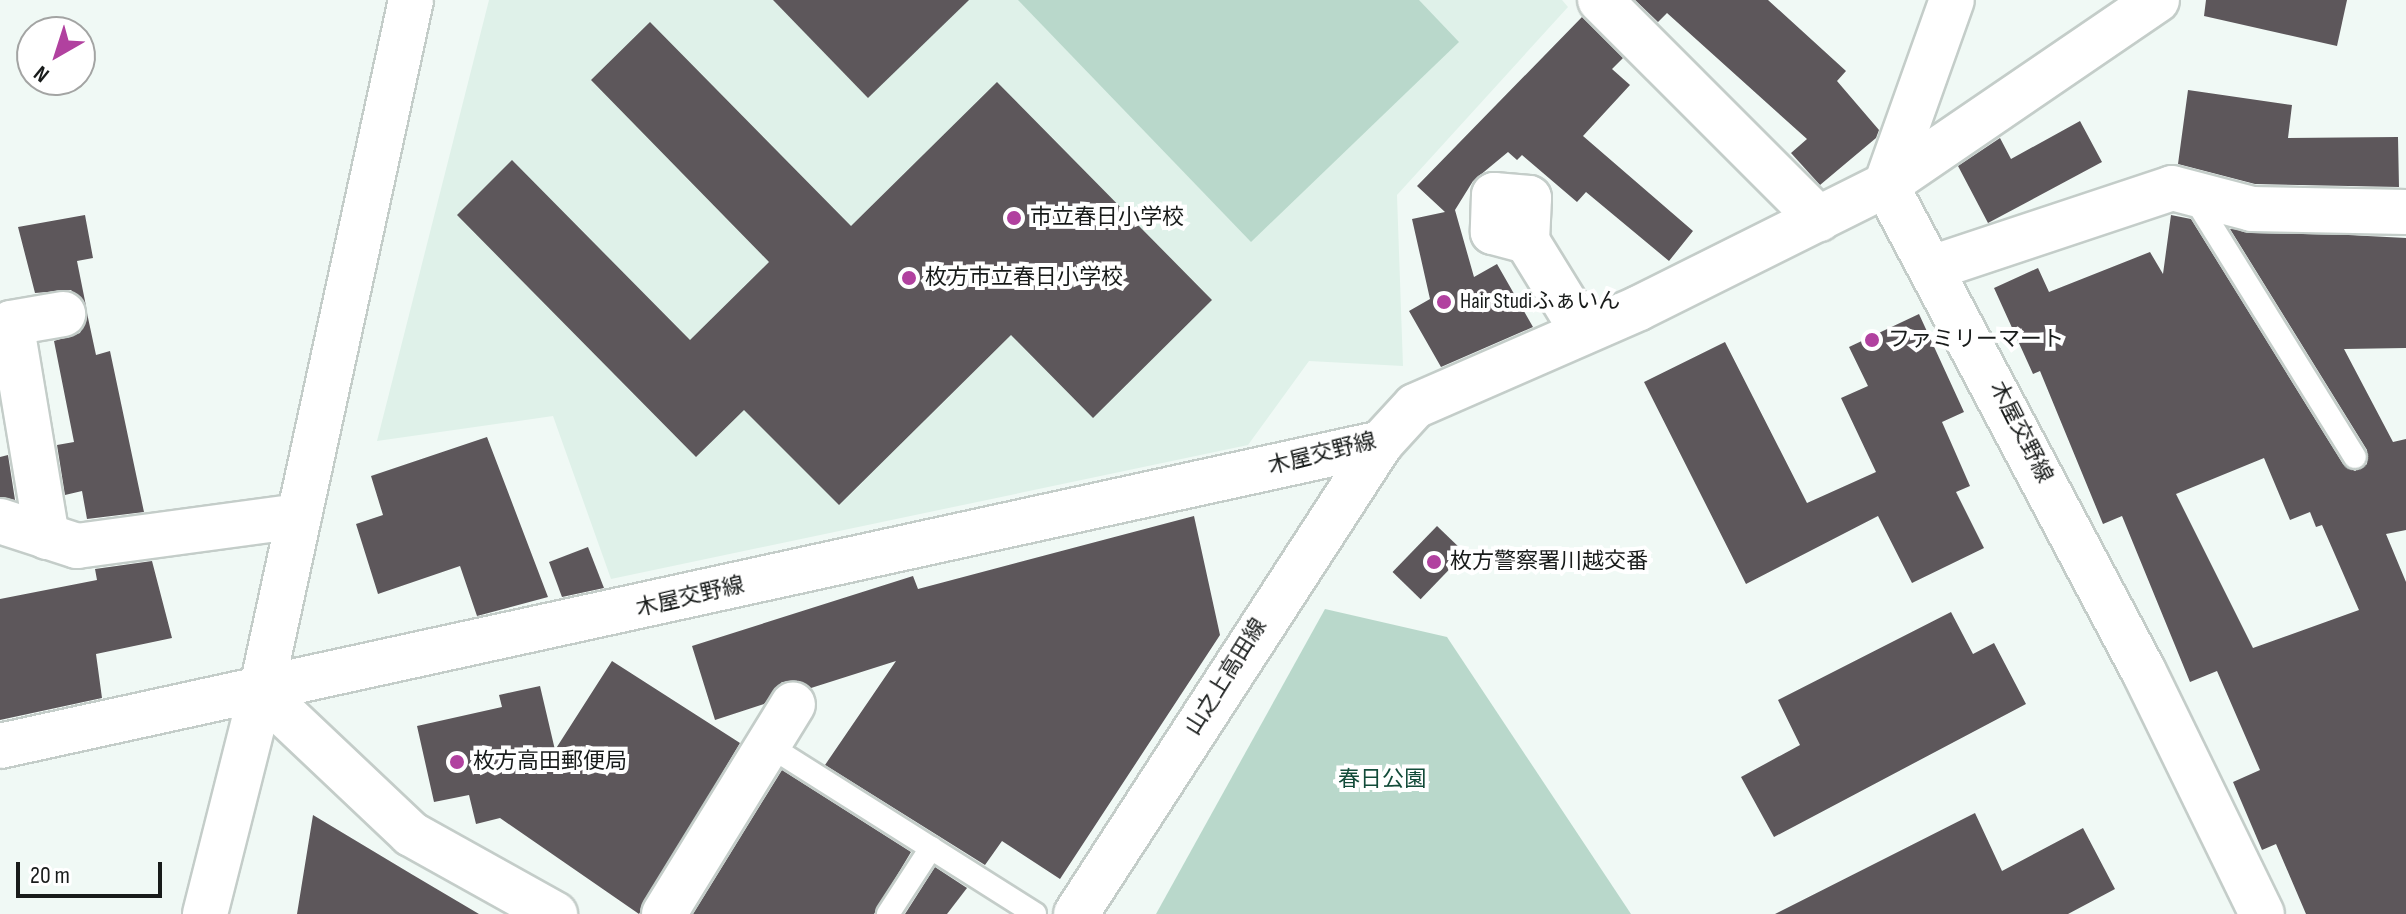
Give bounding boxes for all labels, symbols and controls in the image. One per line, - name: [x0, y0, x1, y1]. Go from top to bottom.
- north arrow: [16, 16, 96, 96]
- text: N: [29, 59, 55, 88]
- place label: 市立春日小学校: [1030, 205, 1184, 231]
- marker: 市立春日小学校: [1005, 209, 1023, 227]
- place label: 枚方市立春日小学校: [925, 265, 1123, 291]
- marker: 枚方市立春日小学校: [900, 269, 918, 287]
- place label: Hair Studiふぁいん: [1460, 289, 1620, 315]
- marker: Hair Studiふぁいん: [1435, 293, 1453, 311]
- place label: ファミリーマート: [1888, 327, 2064, 353]
- marker: ファミリーマート: [1863, 331, 1881, 349]
- street label: 木屋交野線: [1984, 377, 2058, 487]
- street label: 木屋交野線: [1265, 428, 1379, 480]
- place label: 枚方警察署川越交番: [1450, 549, 1648, 575]
- marker: 枚方警察署川越交番: [1425, 553, 1443, 571]
- street label: 木屋交野線: [633, 572, 747, 622]
- street label: 山之上高田線: [1180, 614, 1272, 740]
- place label: 枚方高田郵便局: [473, 749, 627, 775]
- marker: 枚方高田郵便局: [448, 753, 466, 771]
- park label: 春日公園: [1338, 767, 1426, 793]
- scale bar: [20, 846, 166, 896]
- text: 20 m: [30, 861, 70, 890]

